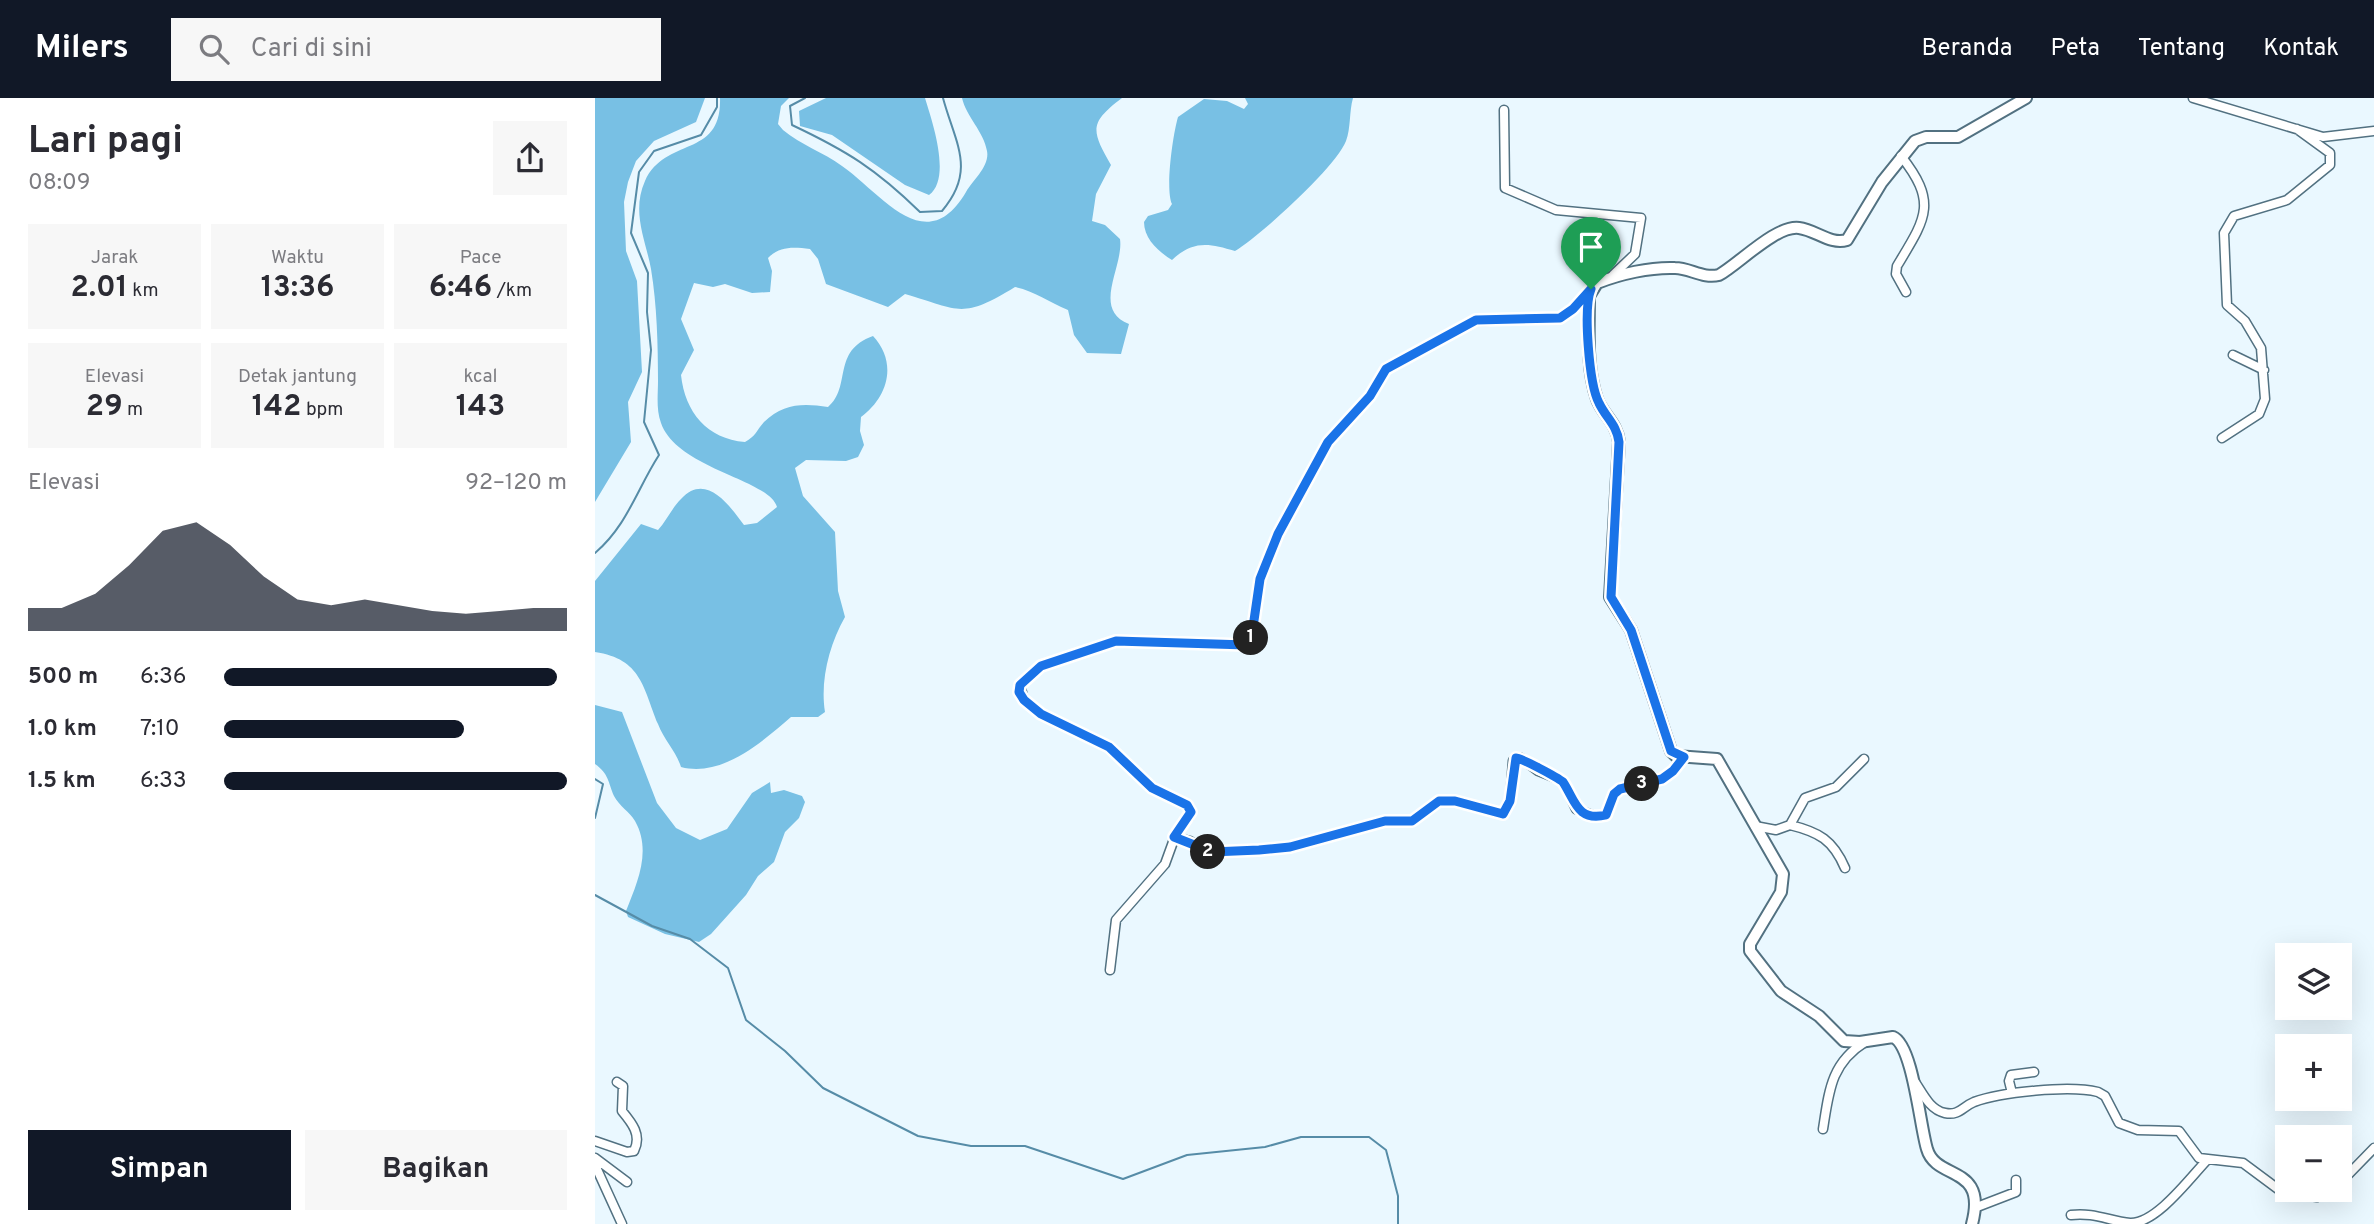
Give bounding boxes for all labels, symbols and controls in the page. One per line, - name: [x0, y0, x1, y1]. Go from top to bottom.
- search box: [171, 18, 661, 81]
- text: Milers: [35, 28, 129, 70]
- icon: search: [195, 30, 233, 68]
- text: Cari di sini: [251, 33, 372, 66]
- text: Beranda: [1922, 34, 2013, 64]
- text: Peta: [2051, 34, 2100, 64]
- text: Tentang: [2138, 34, 2225, 64]
- text: Kontak: [2263, 34, 2339, 64]
- text: Lari pagi: [28, 118, 183, 167]
- button: share: [493, 121, 567, 195]
- text: 08:09: [28, 169, 91, 198]
- pin: [1561, 217, 1621, 289]
- icon: arrive: [1572, 228, 1610, 266]
- text: Jarak: [91, 246, 138, 270]
- text: Waktu: [271, 246, 324, 270]
- text: Pace: [460, 246, 501, 270]
- text: 2.01: [70, 270, 128, 307]
- text: 13:36: [261, 270, 334, 307]
- text: 6:46: [429, 270, 492, 307]
- text: km: [128, 279, 159, 303]
- text: /km: [492, 279, 532, 303]
- text: Elevasi: [85, 365, 144, 389]
- text: Detak jantung: [238, 365, 357, 389]
- text: kcal: [464, 365, 497, 389]
- text: 29: [86, 389, 123, 426]
- text: 142: [252, 389, 301, 426]
- text: 143: [456, 389, 505, 426]
- text: m: [123, 398, 143, 422]
- text: bpm: [301, 398, 343, 422]
- text: Elevasi: [28, 469, 100, 498]
- text: 92–120 m: [465, 469, 567, 498]
- pin: 1: [1233, 620, 1269, 656]
- text: 1: [1247, 625, 1254, 649]
- text: 500 m: [28, 663, 98, 692]
- text: 6:36: [140, 663, 186, 692]
- text: 1.0 km: [28, 715, 97, 744]
- text: 7:10: [140, 715, 180, 744]
- pin: 3: [1625, 766, 1659, 802]
- text: 1.5 km: [28, 767, 96, 796]
- text: 6:33: [140, 767, 187, 796]
- text: 3: [1636, 771, 1647, 795]
- pin: 2: [1191, 834, 1225, 870]
- text: 2: [1202, 839, 1213, 863]
- map controls: [2275, 943, 2352, 1202]
- button: layers: [2275, 943, 2352, 1020]
- button: +: [2275, 1034, 2352, 1111]
- button: −: [2275, 1125, 2352, 1202]
- button: Simpan: [28, 1130, 291, 1210]
- button: Bagikan: [305, 1130, 567, 1210]

